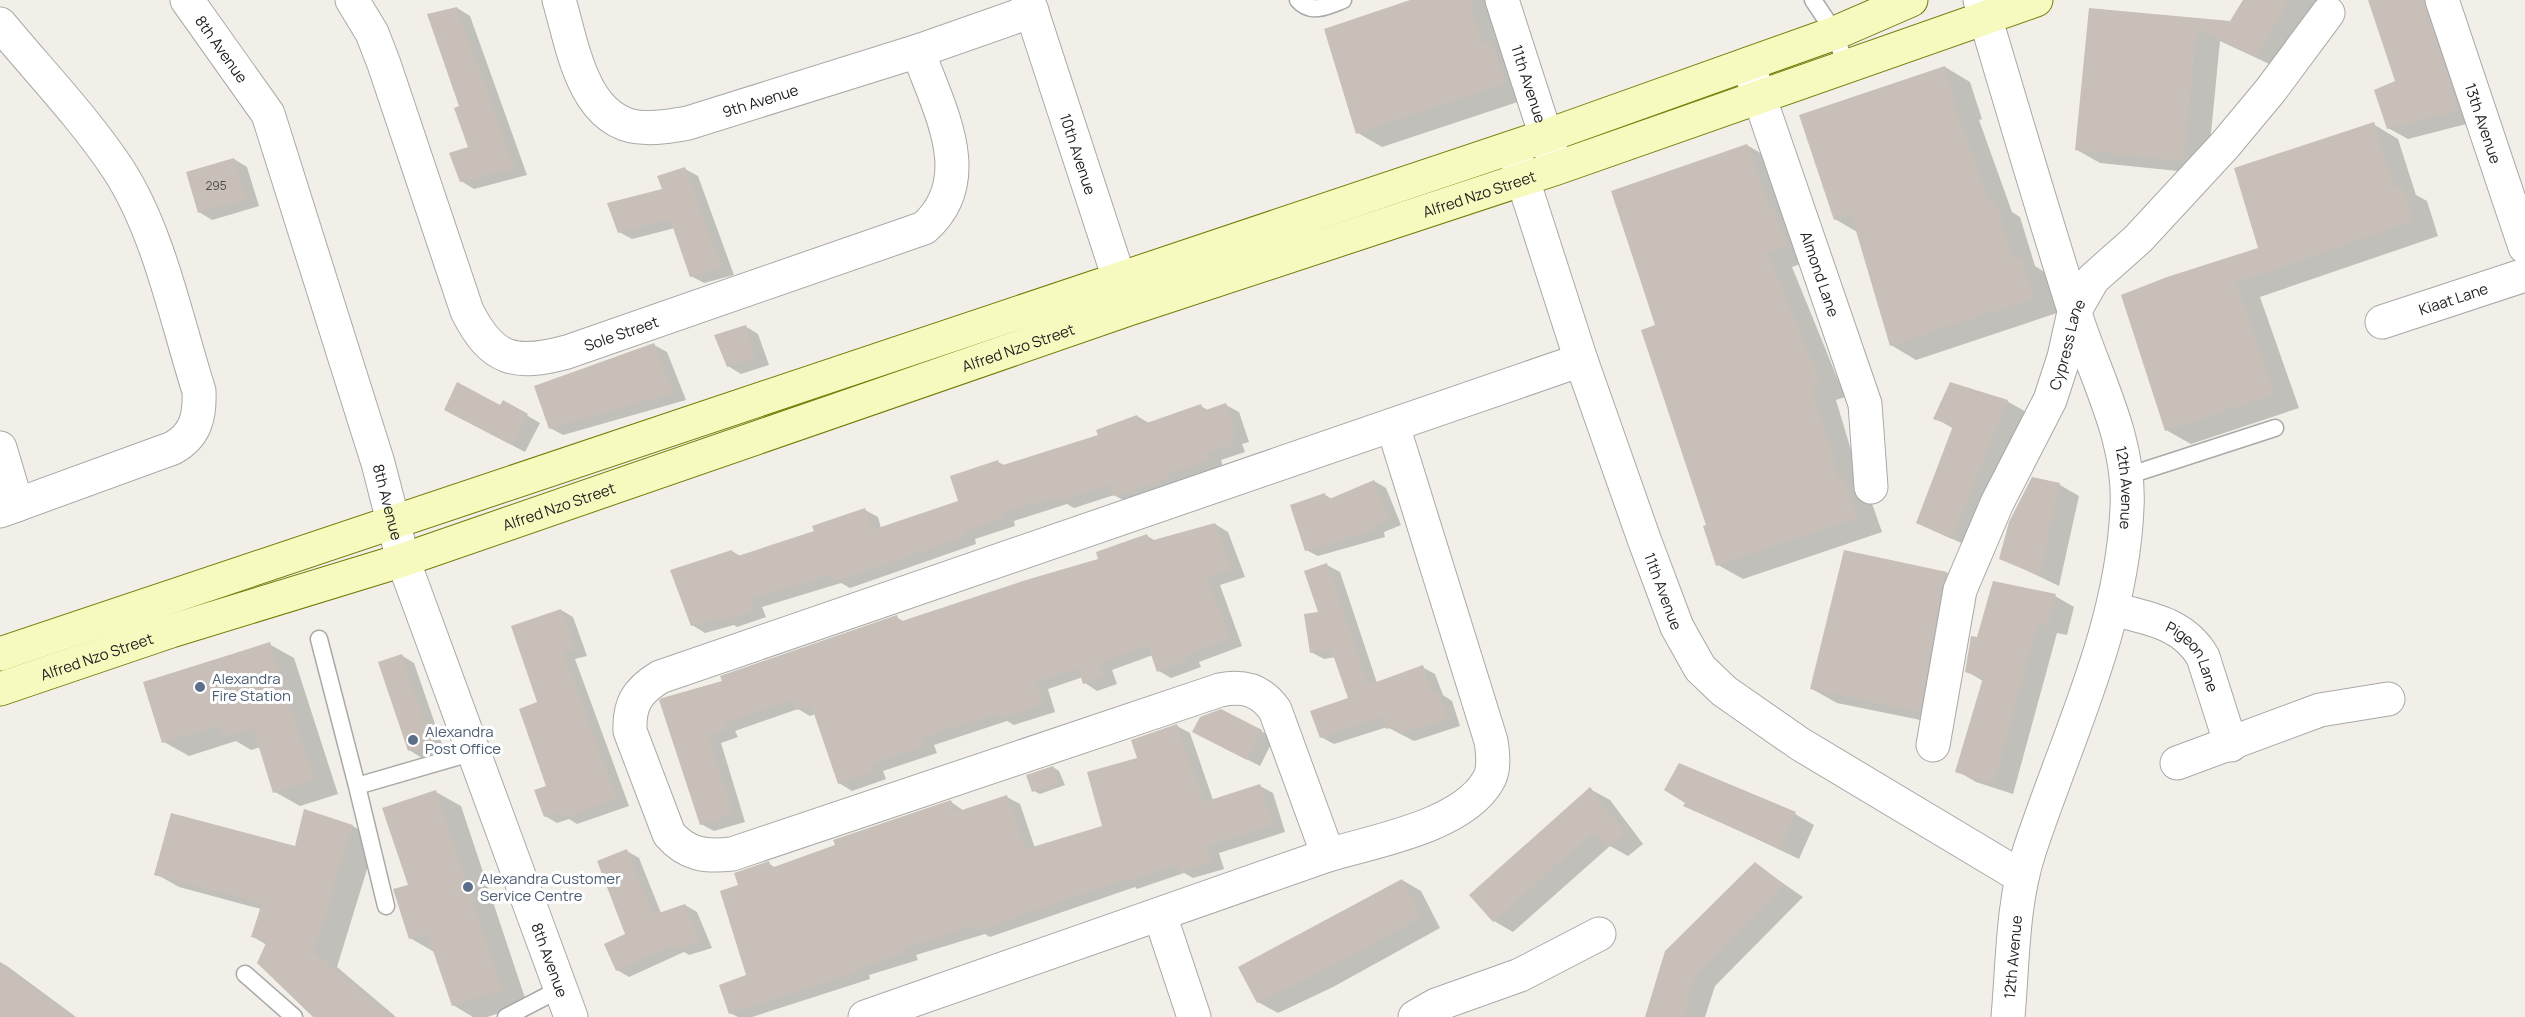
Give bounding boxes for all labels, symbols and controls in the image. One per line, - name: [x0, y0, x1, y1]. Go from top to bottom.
- street label: 8th Avenue: [191, 11, 253, 87]
- street label: 11th Avenue: [1507, 42, 1552, 126]
- street label: 9th Avenue: [720, 79, 801, 122]
- street label: 13th Avenue: [2460, 80, 2507, 166]
- street label: 10th Avenue: [1055, 111, 1101, 198]
- street label: Alfred Nzo Street: [1420, 165, 1538, 222]
- house number: 295: [205, 177, 227, 194]
- street label: Almond Lane: [1796, 228, 1845, 320]
- street label: Kiaat Lane: [2416, 277, 2491, 320]
- street label: Cypress Lane: [2044, 294, 2090, 393]
- street label: Sole Street: [581, 311, 661, 356]
- street label: Alfred Nzo Street: [959, 318, 1077, 377]
- street label: 12th Avenue: [2111, 444, 2138, 531]
- street label: 8th Avenue: [368, 462, 408, 543]
- street label: Alfred Nzo Street: [500, 477, 618, 535]
- street label: 11th Avenue: [1639, 550, 1688, 633]
- street label: Pigeon Lane: [2162, 616, 2224, 695]
- street label: Alfred Nzo Street: [37, 627, 156, 685]
- place label: Alexandra Fire Station: [212, 668, 291, 706]
- marker: Alexandra Fire Station: [193, 680, 207, 694]
- place label: Alexandra Post Office: [425, 721, 501, 759]
- marker: Alexandra Post Office: [406, 733, 420, 747]
- place label: Alexandra Customer Service Centre: [480, 868, 621, 906]
- marker: Alexandra Customer Service Centre: [461, 880, 475, 894]
- street label: 12th Avenue: [1999, 914, 2027, 1000]
- street label: 8th Avenue: [527, 920, 573, 1000]

